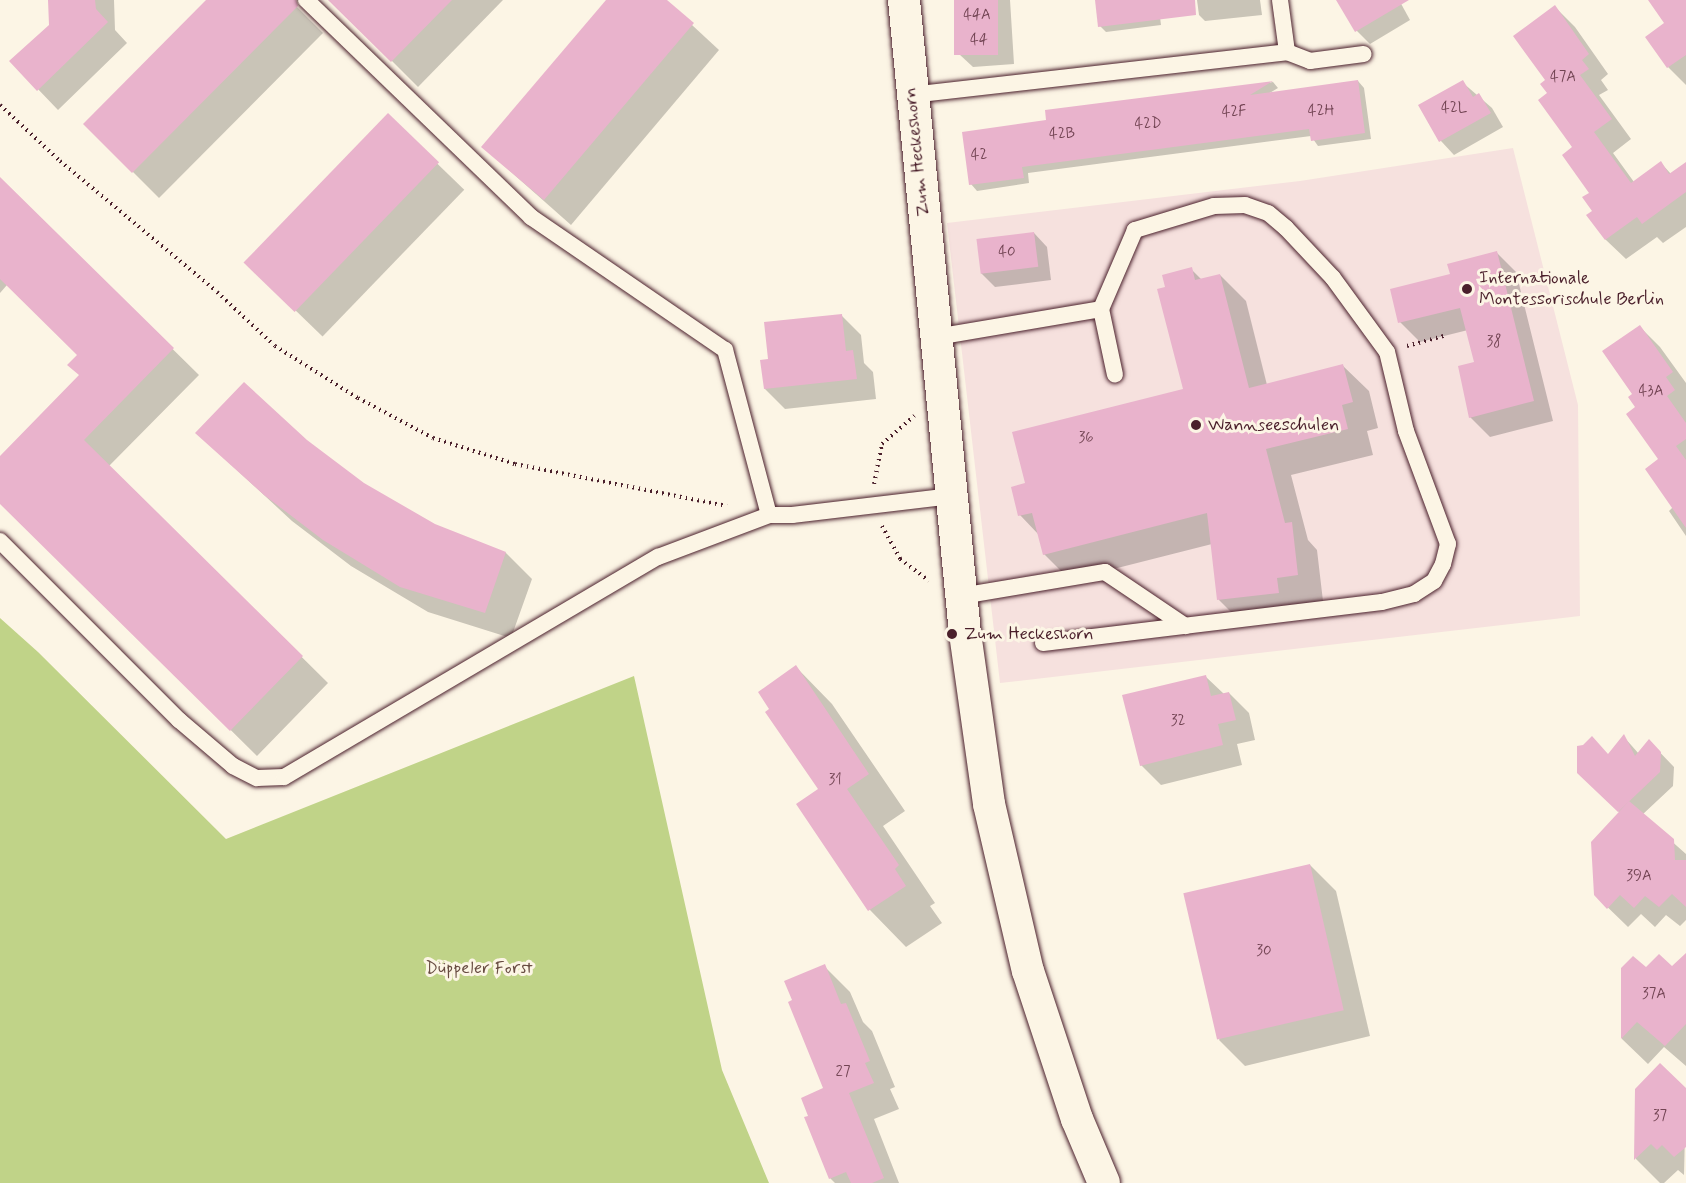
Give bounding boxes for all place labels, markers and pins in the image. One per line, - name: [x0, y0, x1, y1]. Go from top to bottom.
- place label: Internationale Montessorischule Berlin: [1479, 268, 1664, 310]
- marker: Internationale Montessorischule Berlin: [1460, 282, 1474, 296]
- place label: Wannseeschulen: [1208, 414, 1339, 436]
- marker: Wannseeschulen: [1189, 418, 1203, 432]
- place label: Zum Heckeshorn: [964, 623, 1093, 645]
- marker: Zum Heckeshorn: [945, 627, 959, 641]

